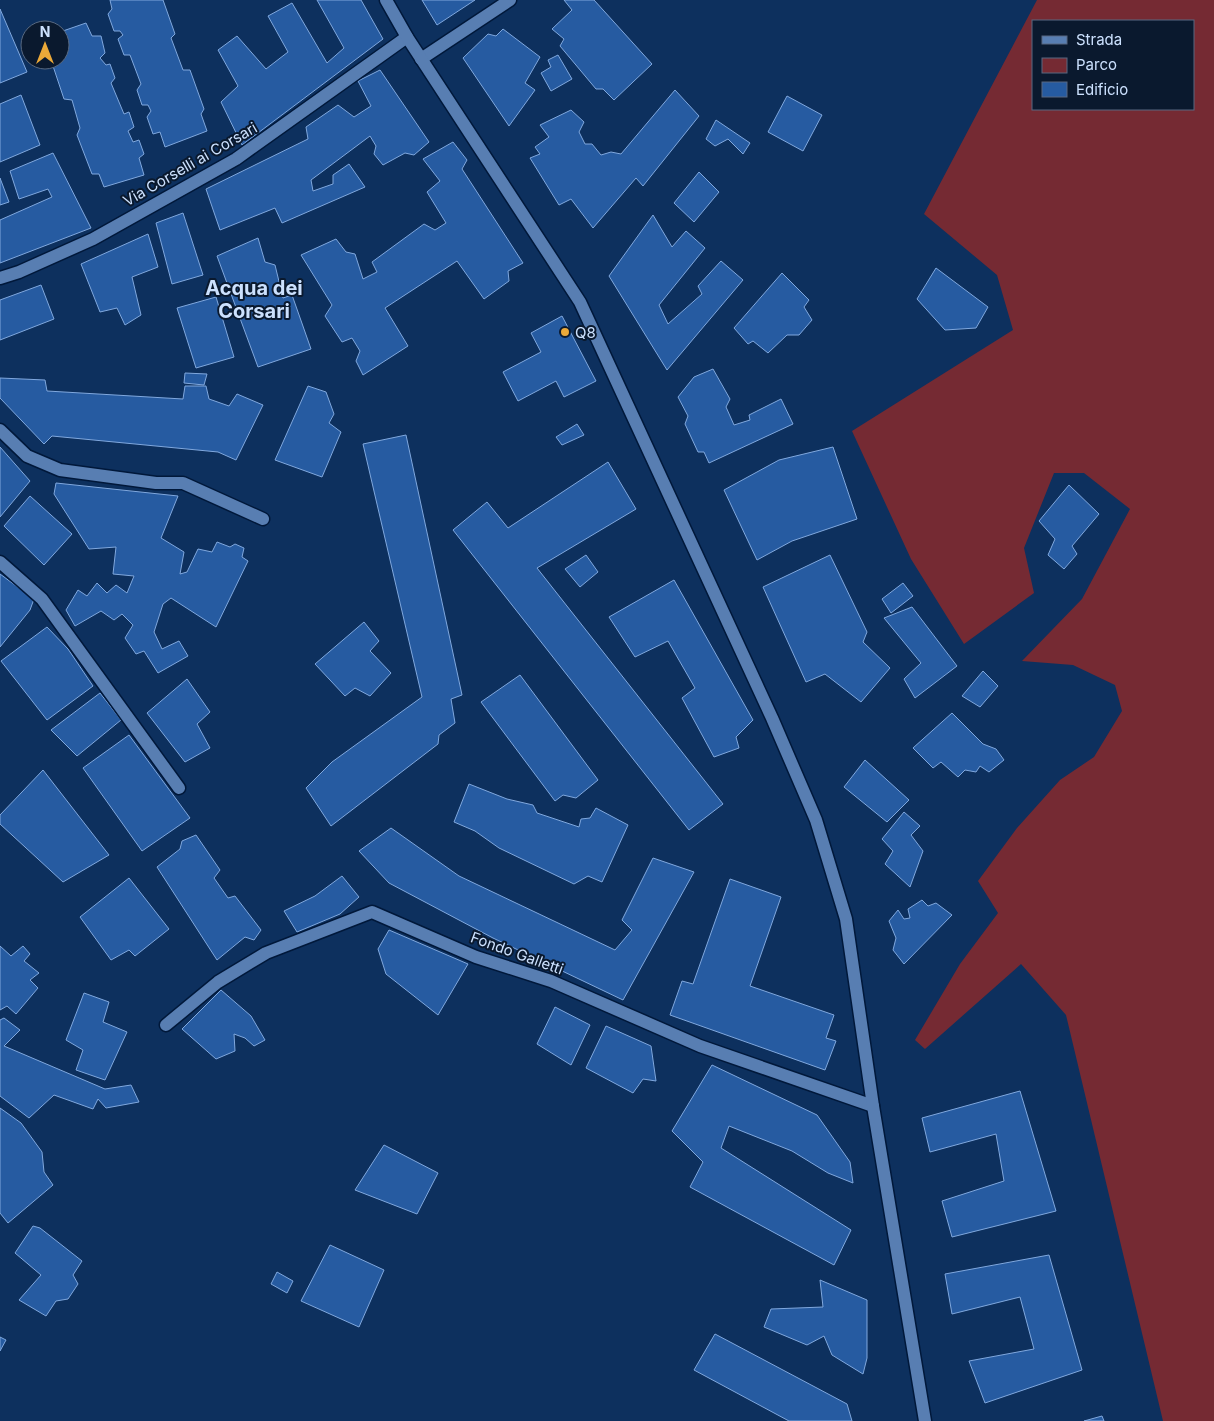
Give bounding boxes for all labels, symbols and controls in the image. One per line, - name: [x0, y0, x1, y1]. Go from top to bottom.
- north arrow: [20, 20, 70, 70]
- legend: [1032, 20, 1194, 110]
- text: N: [40, 23, 50, 40]
- text: Strada: [1076, 30, 1122, 49]
- text: Parco: [1076, 55, 1117, 74]
- text: Edificio: [1076, 80, 1128, 99]
- street label: Via Corselli ai Corsari: [120, 118, 260, 210]
- district label: Acqua dei Corsari: [205, 276, 303, 323]
- place label: Q8: [575, 323, 596, 342]
- marker: Q8: [559, 326, 571, 338]
- street label: Fondo Galletti: [468, 927, 566, 979]

